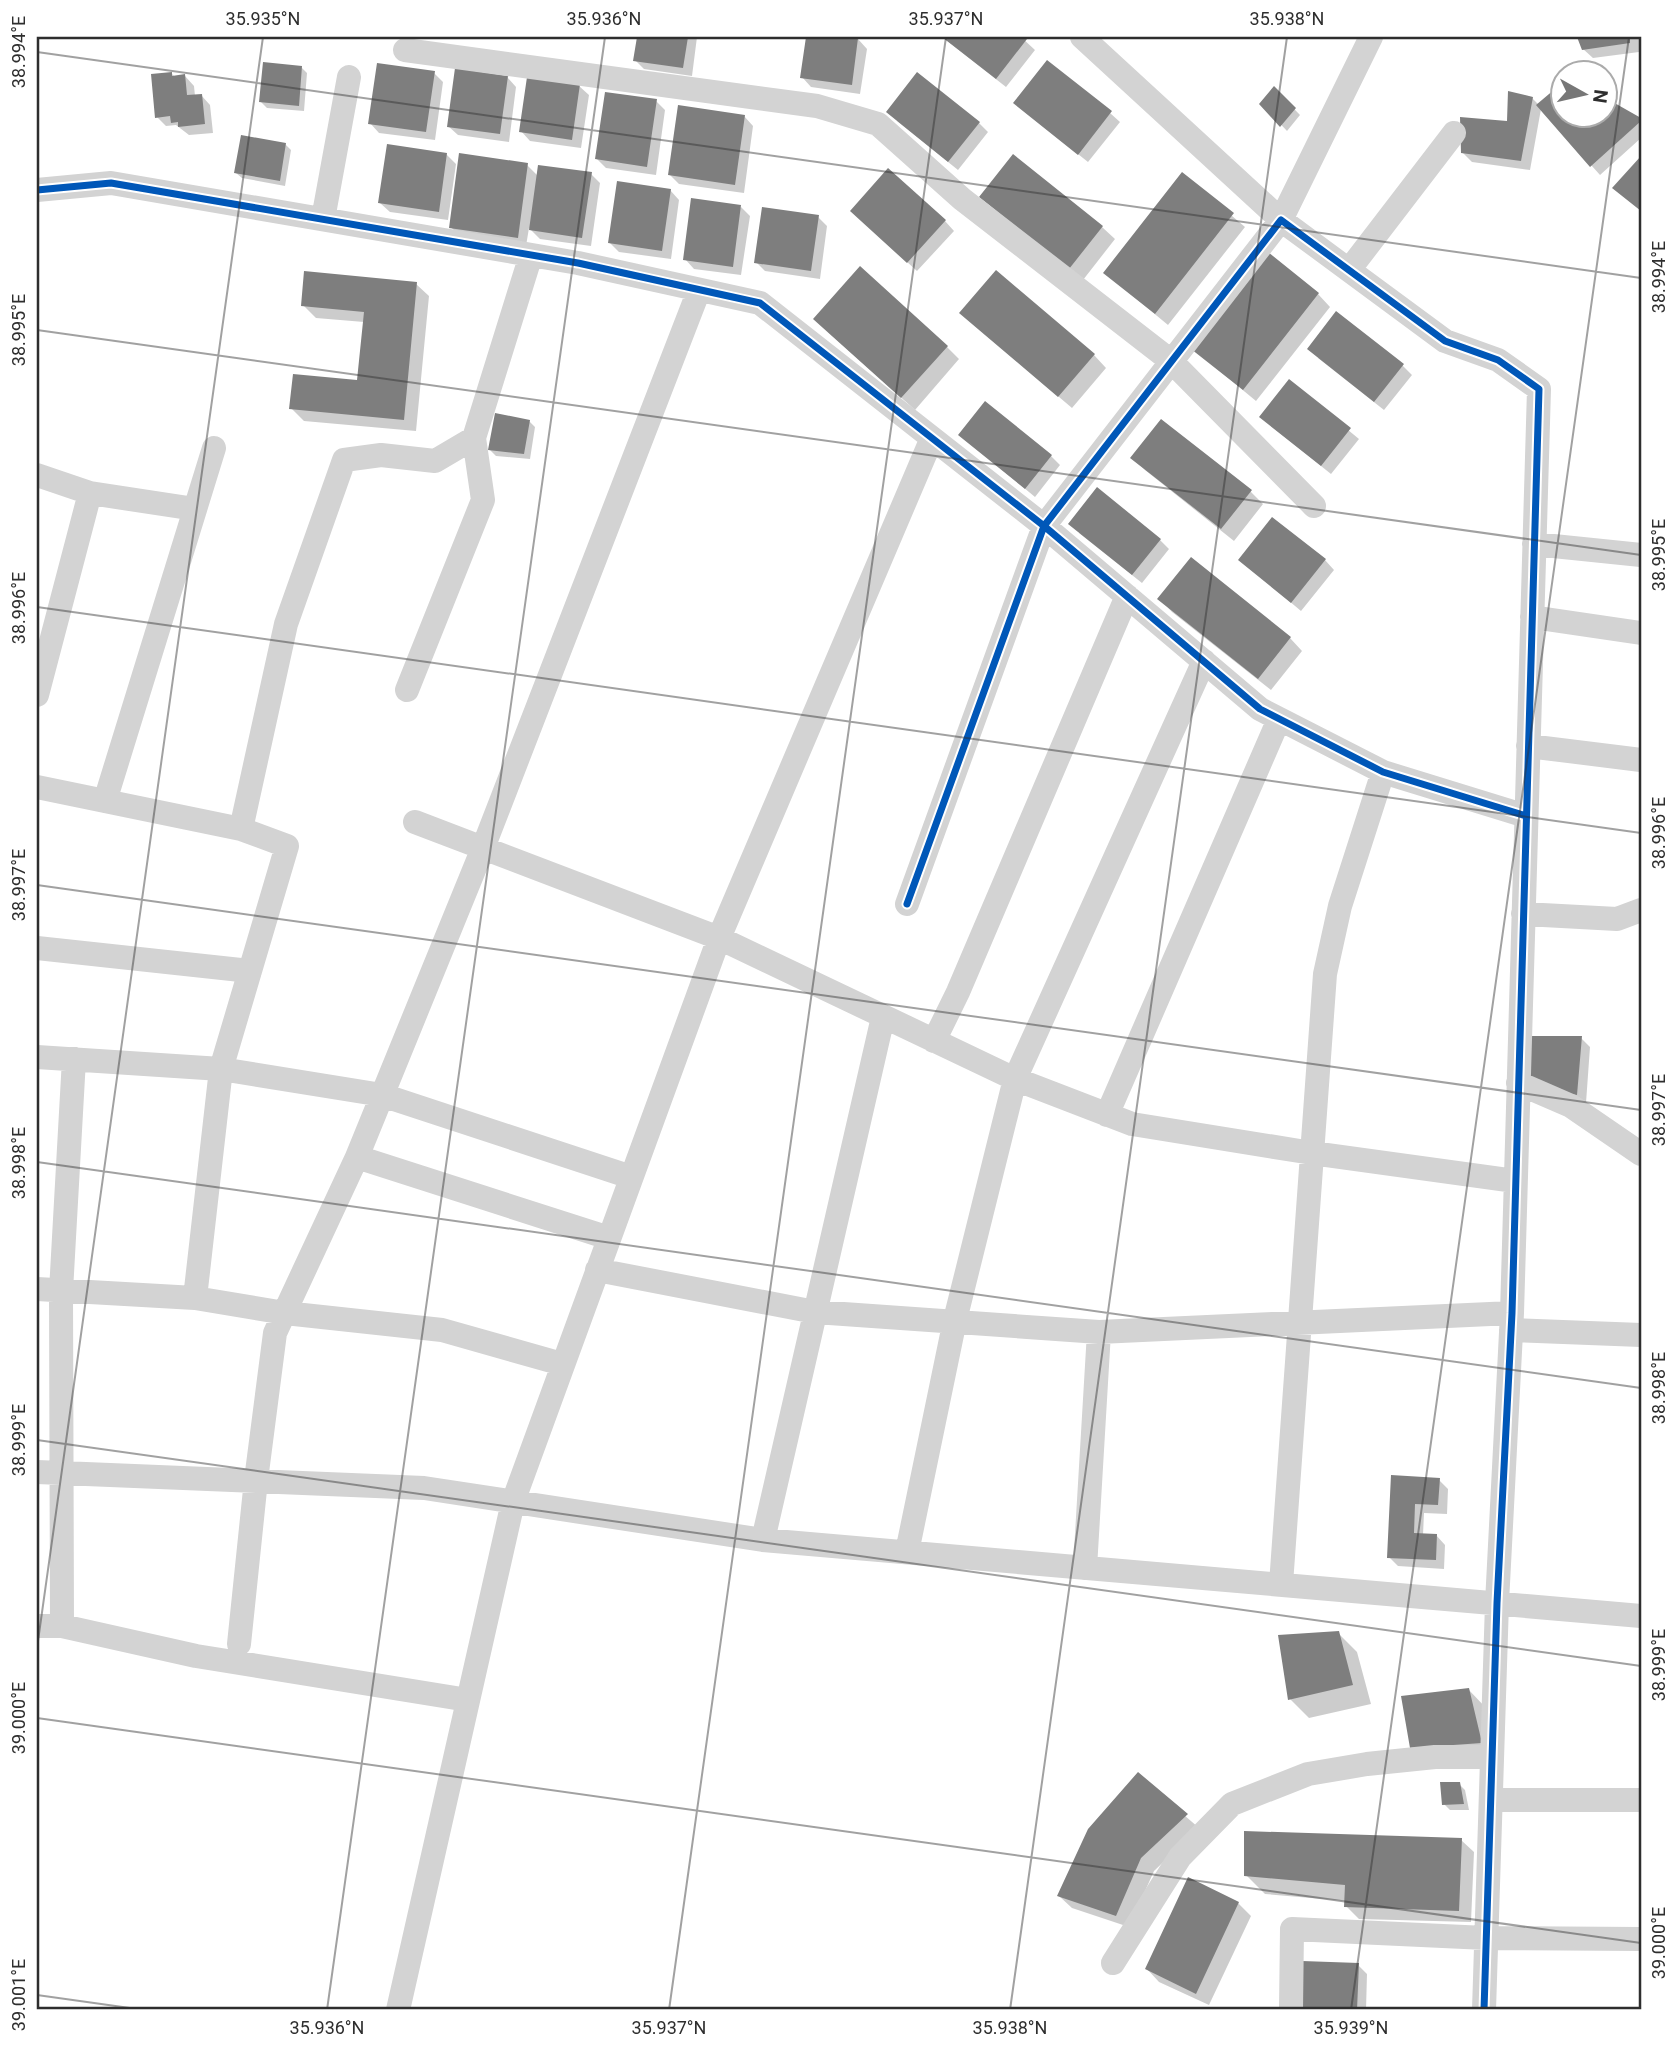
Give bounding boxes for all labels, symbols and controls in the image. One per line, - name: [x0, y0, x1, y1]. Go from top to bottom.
- text: 35.935°N: [226, 8, 300, 29]
- text: 35.936°N: [567, 8, 641, 29]
- text: 35.937°N: [909, 8, 983, 29]
- text: 35.938°N: [1250, 8, 1324, 29]
- text: 38.994°E: [8, 16, 29, 88]
- north arrow: [1548, 60, 1618, 130]
- text: N: [1588, 88, 1613, 105]
- text: 38.994°E: [1648, 241, 1669, 313]
- text: 38.995°E: [8, 294, 29, 366]
- text: 38.995°E: [1648, 519, 1669, 591]
- text: 38.996°E: [8, 572, 29, 644]
- text: 38.996°E: [1648, 797, 1669, 869]
- text: 38.997°E: [8, 849, 29, 921]
- text: 38.997°E: [1648, 1074, 1669, 1146]
- text: 38.998°E: [8, 1127, 29, 1199]
- text: 38.998°E: [1648, 1352, 1669, 1424]
- text: 38.999°E: [8, 1404, 29, 1476]
- text: 38.999°E: [1648, 1629, 1669, 1701]
- text: 39.000°E: [8, 1682, 29, 1754]
- text: 39.000°E: [1648, 1907, 1669, 1979]
- text: 39.001°E: [8, 1959, 29, 2031]
- text: 35.936°N: [290, 2017, 364, 2038]
- text: 35.937°N: [632, 2017, 706, 2038]
- text: 35.938°N: [973, 2017, 1047, 2038]
- text: 35.939°N: [1314, 2017, 1388, 2038]

